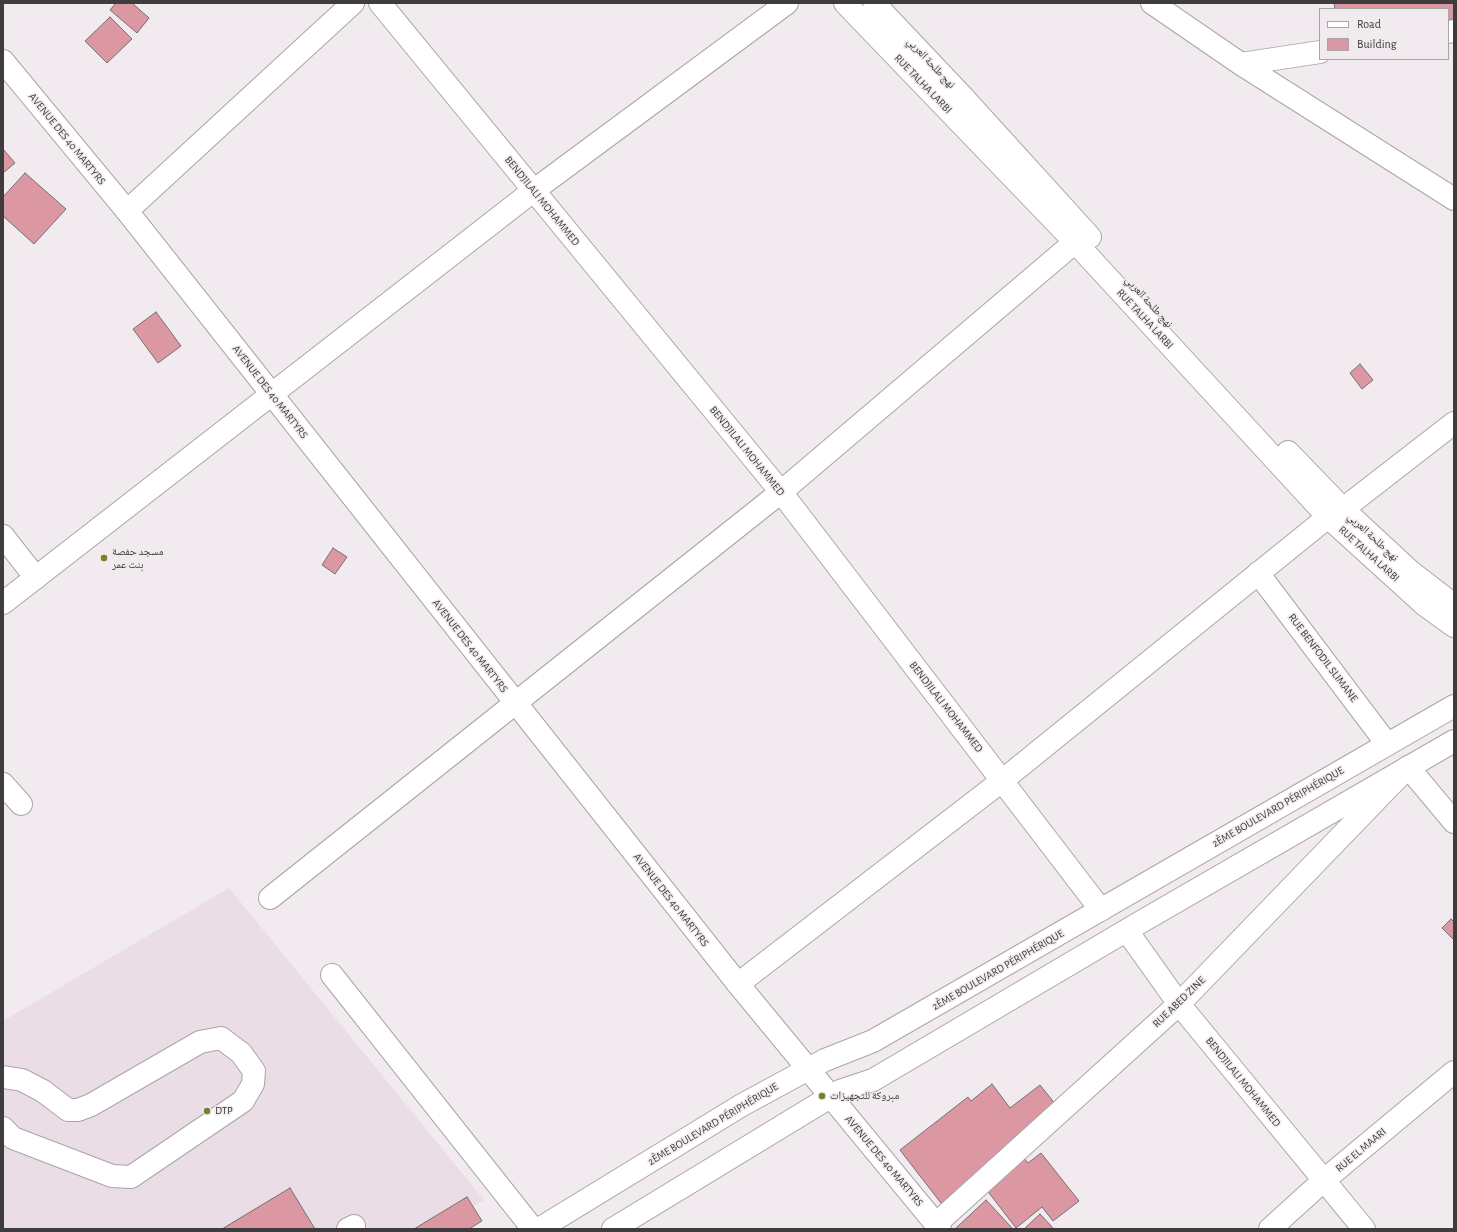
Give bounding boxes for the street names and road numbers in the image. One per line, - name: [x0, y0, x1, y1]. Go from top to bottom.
- street label: نهج طلحة العربي: [904, 35, 958, 91]
- street label: RUE TALHA LARBI: [891, 52, 955, 116]
- street label: AVENUE DES 40 MARTYRS: [26, 90, 108, 188]
- street label: BENDJILALI MOHAMMED: [502, 153, 582, 249]
- street label: نهج طلحة العربي: [1122, 273, 1176, 331]
- street label: RUE TALHA LARBI: [1114, 286, 1176, 352]
- street label: AVENUE DES 40 MARTYRS: [229, 343, 311, 441]
- street label: BENDJILALI MOHAMMED: [707, 403, 787, 499]
- street label: نهج طلحة العربي: [1345, 510, 1401, 564]
- street label: RUE TALHA LARBI: [1336, 523, 1402, 585]
- street label: AVENUE DES 40 MARTYRS: [429, 597, 511, 695]
- street label: RUE BENFODIL SLIMANE: [1285, 611, 1361, 705]
- street label: BENDJILALI MOHAMMED: [906, 659, 986, 755]
- street label: 2ÈME BOULEVARD PÉRIPHÉRIQUE: [1210, 764, 1346, 850]
- street label: AVENUE DES 40 MARTYRS: [630, 851, 712, 949]
- street label: 2ÈME BOULEVARD PÉRIPHÉRIQUE: [930, 927, 1066, 1013]
- street label: RUE ABED ZINE: [1150, 974, 1208, 1030]
- street label: BENDJILALI MOHAMMED: [1203, 1034, 1283, 1130]
- street label: 2ÈME BOULEVARD PÉRIPHÉRIQUE: [645, 1080, 781, 1168]
- street label: AVENUE DES 40 MARTYRS: [842, 1113, 926, 1209]
- street label: RUE EL MAARI: [1333, 1125, 1389, 1175]

